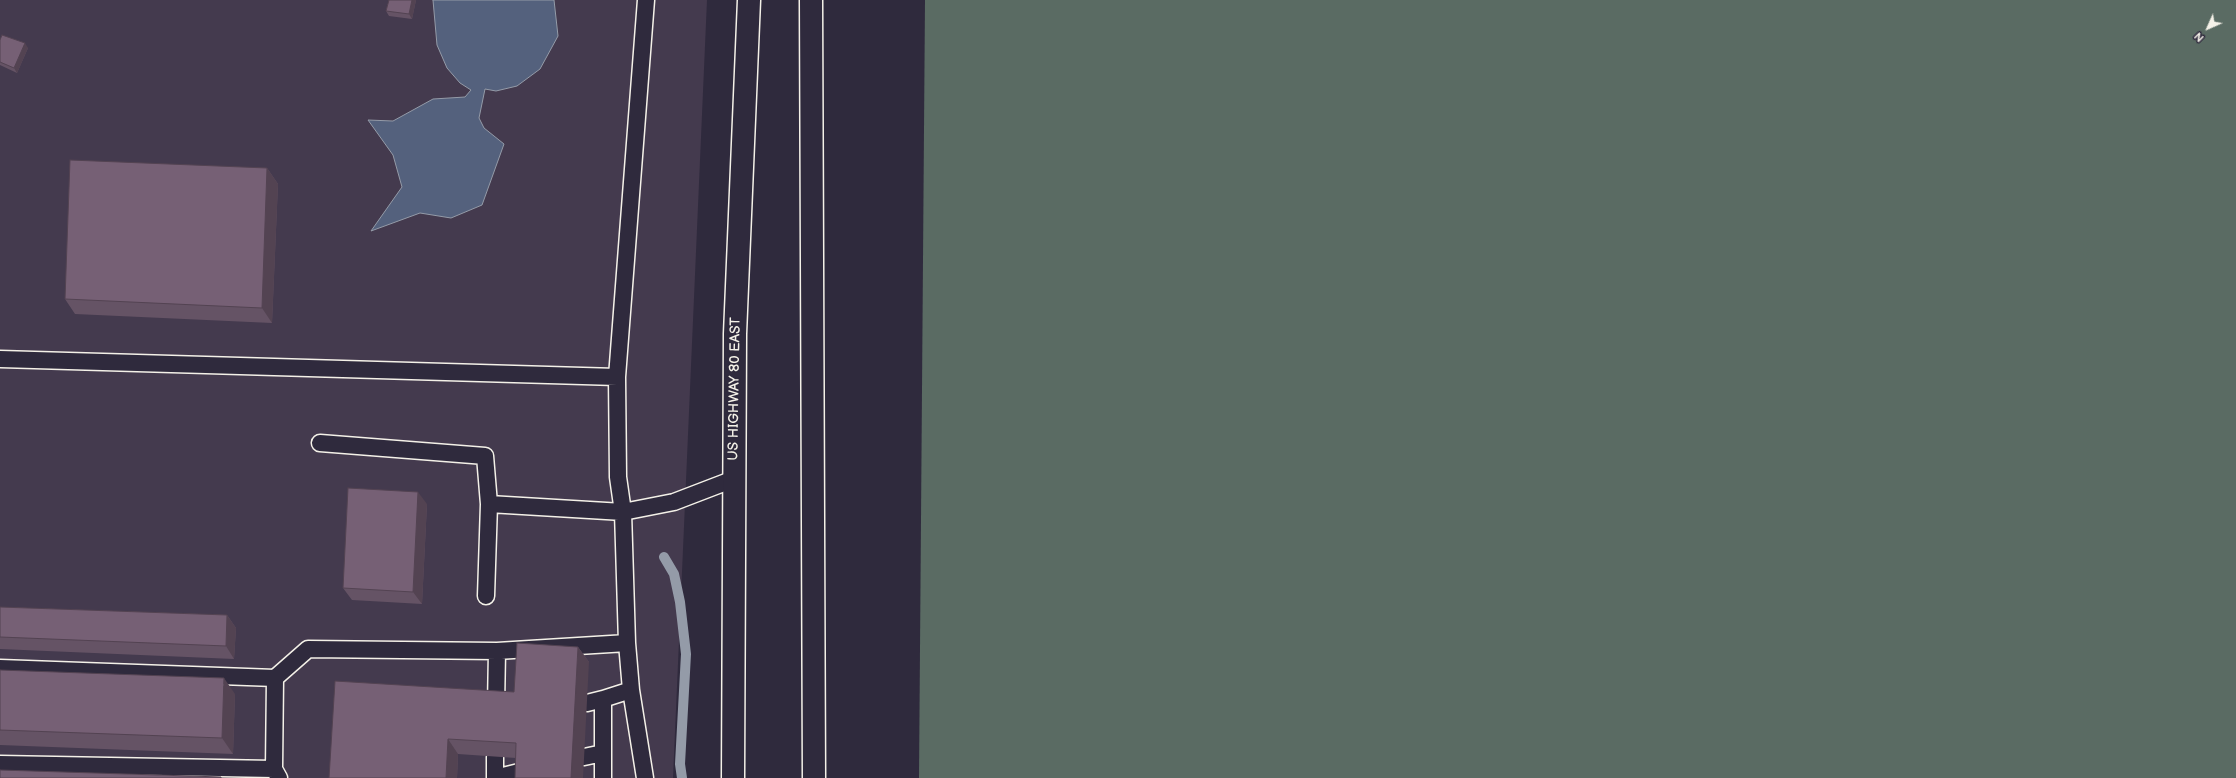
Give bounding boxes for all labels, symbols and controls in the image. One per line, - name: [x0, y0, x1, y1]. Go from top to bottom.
- north arrow: [2188, 8, 2228, 48]
- text: N: [2192, 29, 2207, 44]
- street label: US HIGHWAY 80 EAST: [725, 317, 745, 461]

